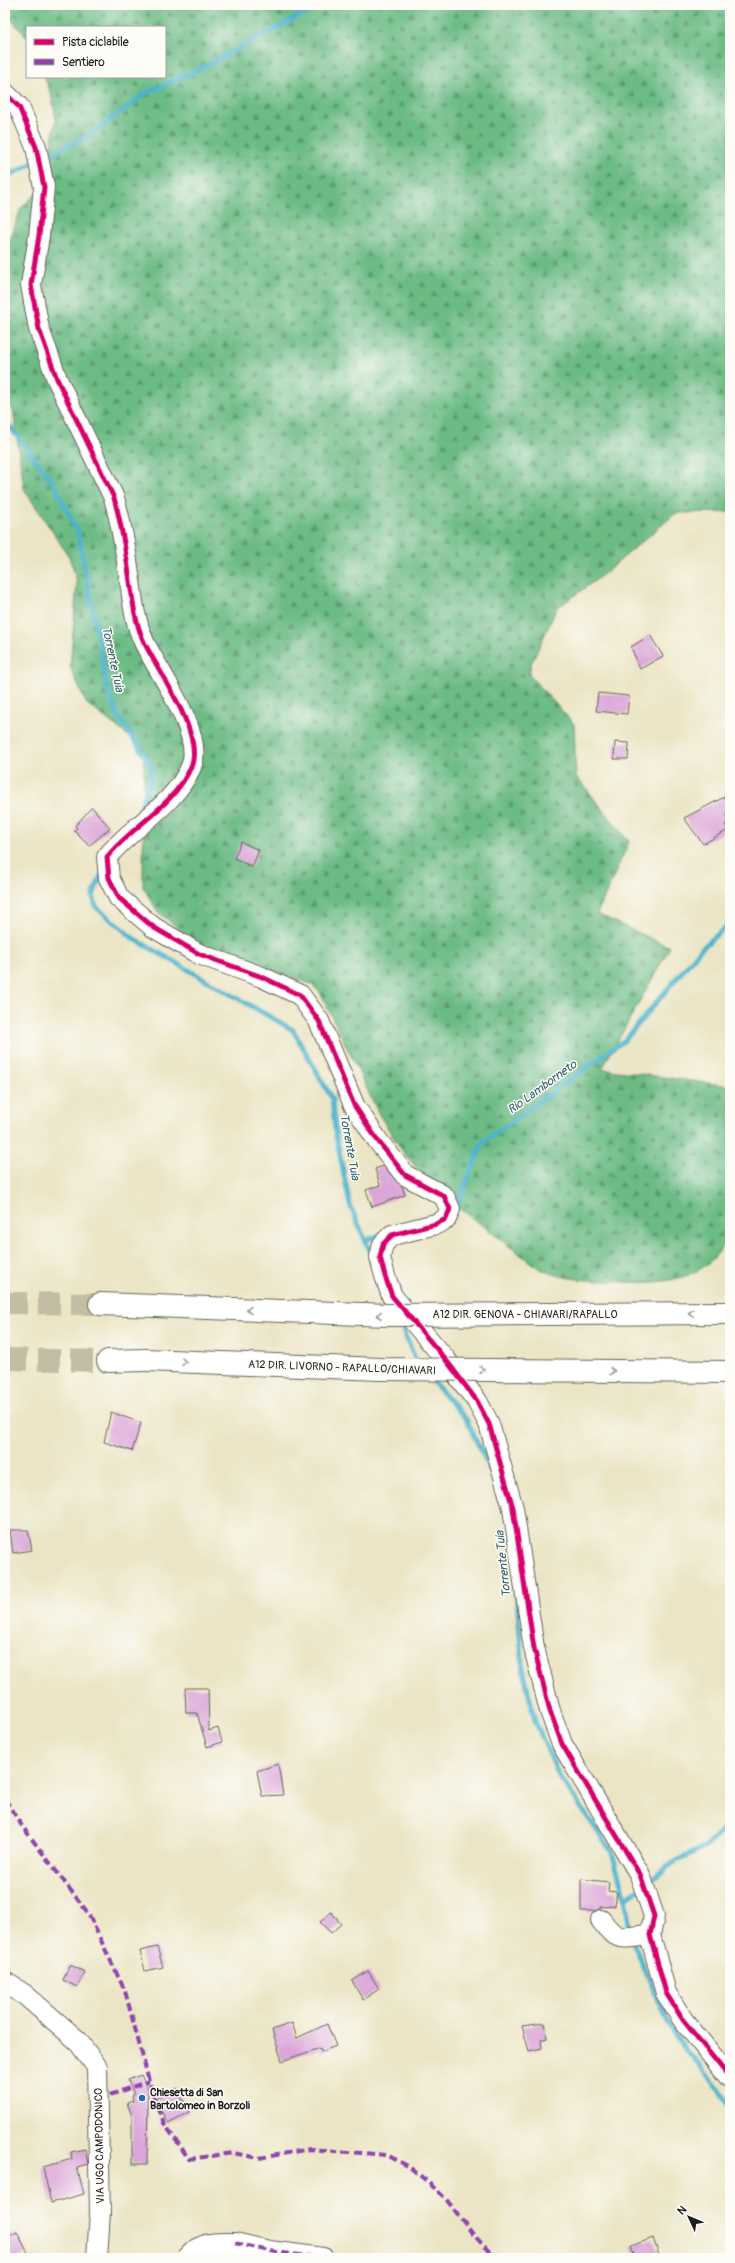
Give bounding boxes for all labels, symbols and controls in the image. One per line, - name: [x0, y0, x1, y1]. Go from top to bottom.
- legend: [26, 26, 166, 78]
- text: Pista ciclabile: [62, 35, 129, 50]
- text: Sentiero: [62, 55, 105, 70]
- water label: Torrente Tuia: [98, 625, 127, 695]
- water label: Rio Lamborneto: [505, 1056, 581, 1117]
- water label: Torrente Tuia: [336, 1113, 363, 1183]
- one-way arrow: [246, 1306, 252, 1314]
- street label: A12 DIR. GENOVA - CHIAVARI/RAPALLO: [433, 1308, 617, 1321]
- one-way arrow: [688, 1309, 694, 1317]
- one-way arrow: [376, 1311, 382, 1319]
- one-way arrow: [181, 1357, 187, 1366]
- street label: A12 DIR. LIVORNO - RAPALLO/CHIAVARI: [248, 1358, 436, 1377]
- one-way arrow: [479, 1366, 485, 1374]
- one-way arrow: [609, 1367, 615, 1375]
- water label: Torrente Tuia: [492, 1529, 514, 1598]
- place label: Chiesetta di San Bartolomeo in Borzoli: [150, 2086, 250, 2112]
- street label: VIA UGO CAMPODONICO: [92, 2088, 107, 2204]
- marker: Chiesetta di San Bartolomeo in Borzoli: [137, 2093, 147, 2103]
- north arrow: [669, 2197, 709, 2237]
- text: N: [675, 2203, 690, 2218]

